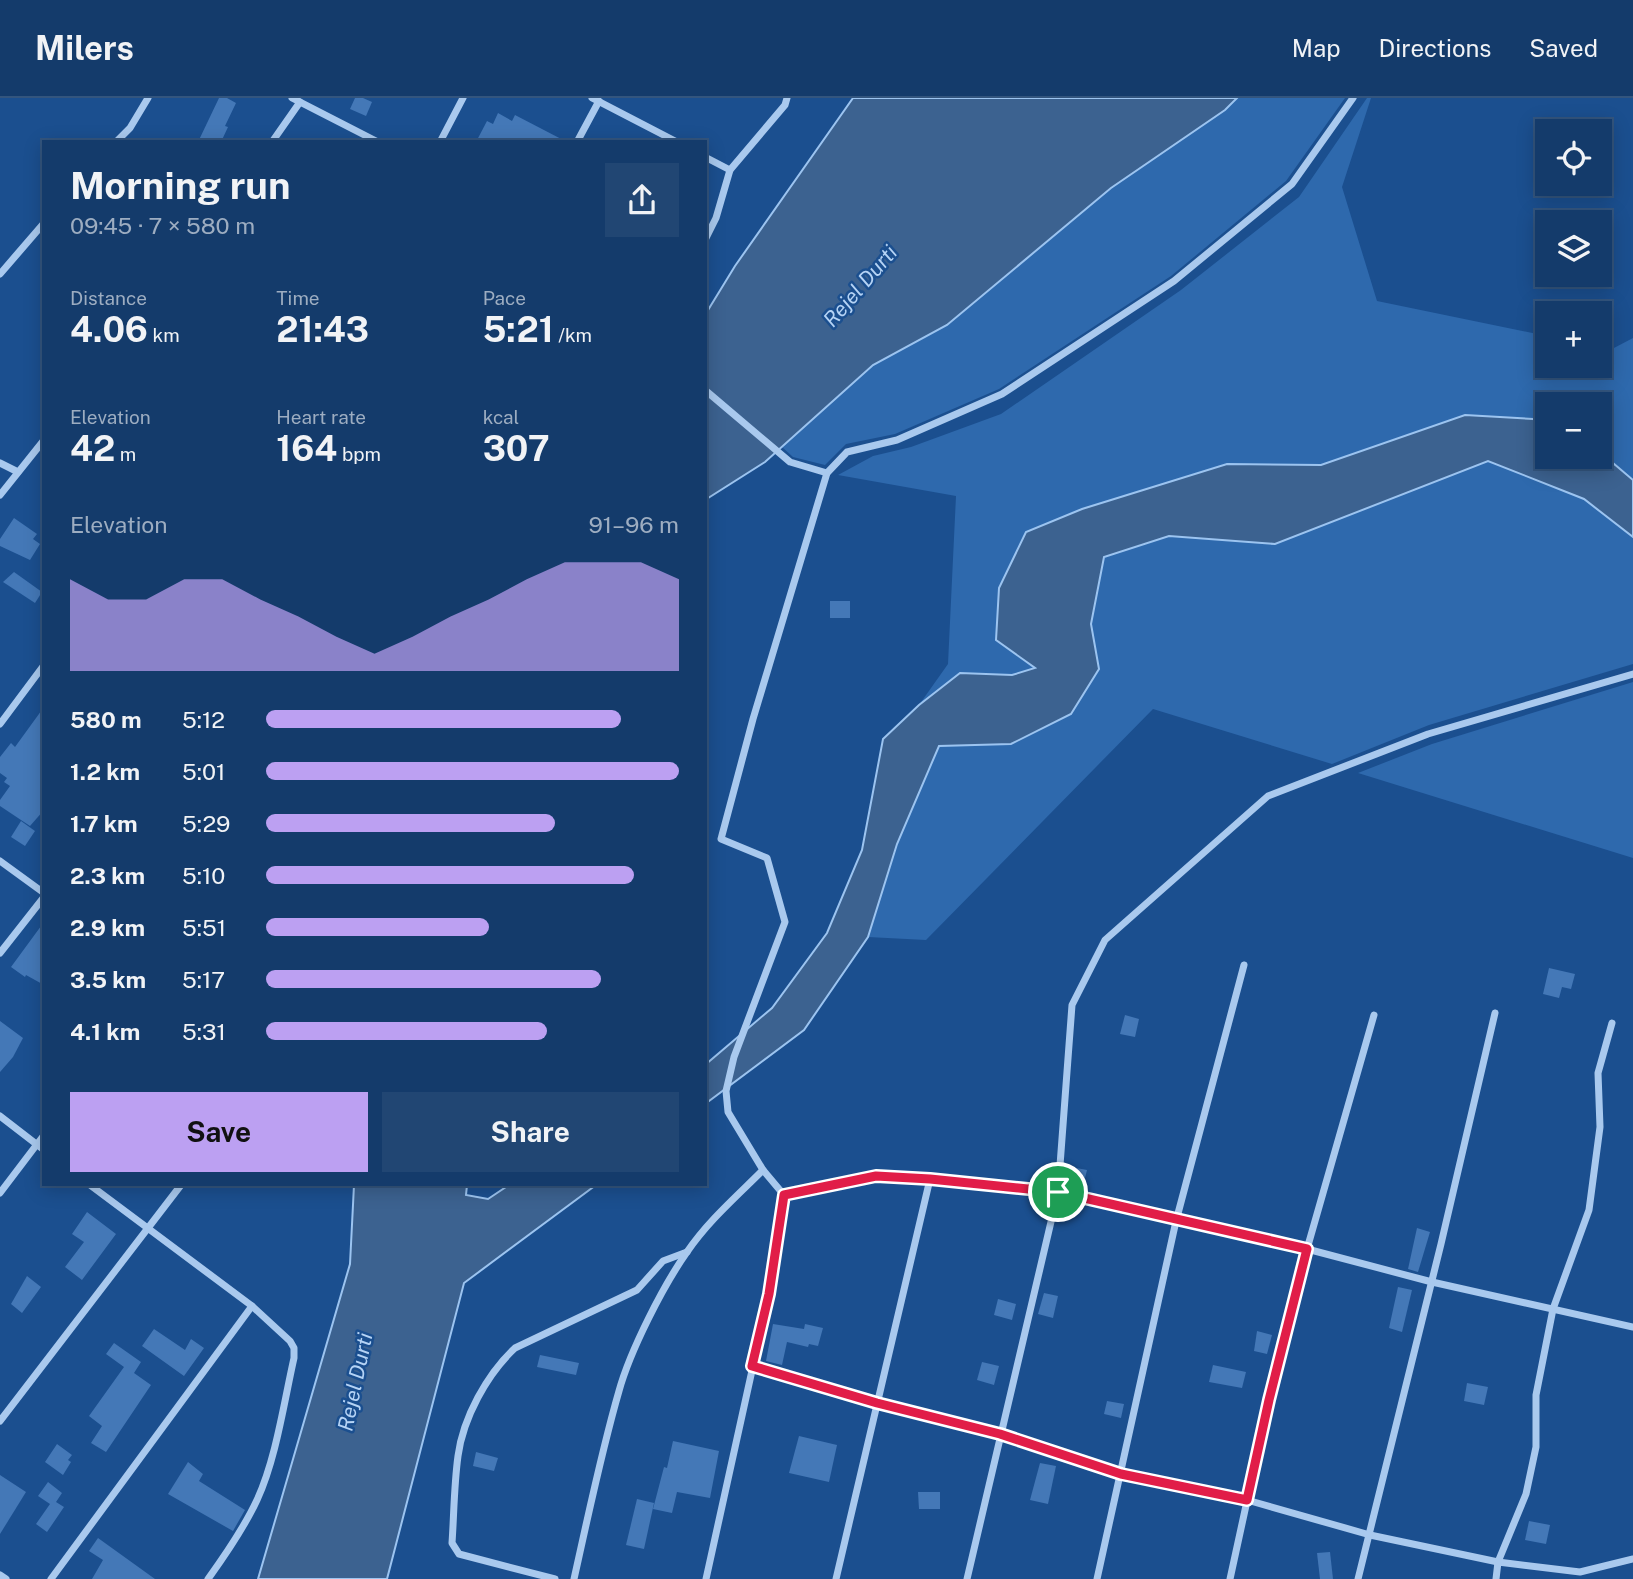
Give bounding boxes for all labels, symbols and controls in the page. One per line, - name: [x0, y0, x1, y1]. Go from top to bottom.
- text: Milers: [35, 29, 134, 67]
- text: Map: [1292, 34, 1341, 62]
- text: Directions: [1379, 34, 1491, 62]
- text: Saved: [1529, 34, 1598, 62]
- map controls: [1535, 119, 1612, 469]
- button: locate: [1535, 119, 1612, 196]
- text: Morning run: [70, 163, 291, 208]
- button: share: [605, 163, 679, 237]
- button: layers: [1535, 210, 1612, 287]
- text: 09:45 · 7 × 580 m: [70, 212, 255, 239]
- water label: Rejel Durti: [818, 240, 902, 332]
- text: Distance: [70, 287, 147, 309]
- text: Time: [276, 287, 320, 309]
- text: Pace: [483, 287, 526, 309]
- button: +: [1535, 301, 1612, 378]
- text: 4.06: [70, 309, 148, 350]
- text: 21:43: [276, 309, 369, 350]
- text: 5:21: [483, 309, 554, 350]
- text: km: [148, 324, 180, 346]
- text: /km: [554, 324, 592, 346]
- button: −: [1535, 392, 1612, 469]
- text: Elevation: [70, 406, 151, 428]
- text: Heart rate: [276, 406, 366, 428]
- text: kcal: [483, 406, 519, 428]
- text: 42: [70, 428, 115, 469]
- text: 164: [276, 428, 337, 469]
- text: 307: [483, 428, 550, 469]
- text: m: [115, 443, 136, 465]
- text: bpm: [337, 443, 381, 465]
- text: Elevation: [70, 511, 168, 538]
- text: 91–96 m: [588, 511, 679, 538]
- text: 580 m: [70, 706, 142, 733]
- text: 5:12: [182, 706, 225, 733]
- text: 1.2 km: [70, 758, 140, 785]
- text: 5:01: [182, 758, 225, 785]
- text: 1.7 km: [70, 810, 138, 837]
- text: 5:29: [182, 810, 230, 837]
- text: 2.3 km: [70, 862, 145, 889]
- text: 5:10: [182, 862, 225, 889]
- text: 2.9 km: [70, 914, 145, 941]
- text: 5:51: [182, 914, 226, 941]
- text: 3.5 km: [70, 966, 146, 993]
- text: 5:17: [182, 966, 225, 993]
- text: 4.1 km: [70, 1018, 140, 1045]
- text: 5:31: [182, 1018, 226, 1045]
- button: Save: [70, 1092, 368, 1172]
- button: Share: [382, 1092, 679, 1172]
- pin: [1028, 1162, 1088, 1222]
- icon: arrive: [1039, 1173, 1077, 1211]
- water label: Rejel Durti: [332, 1331, 378, 1433]

